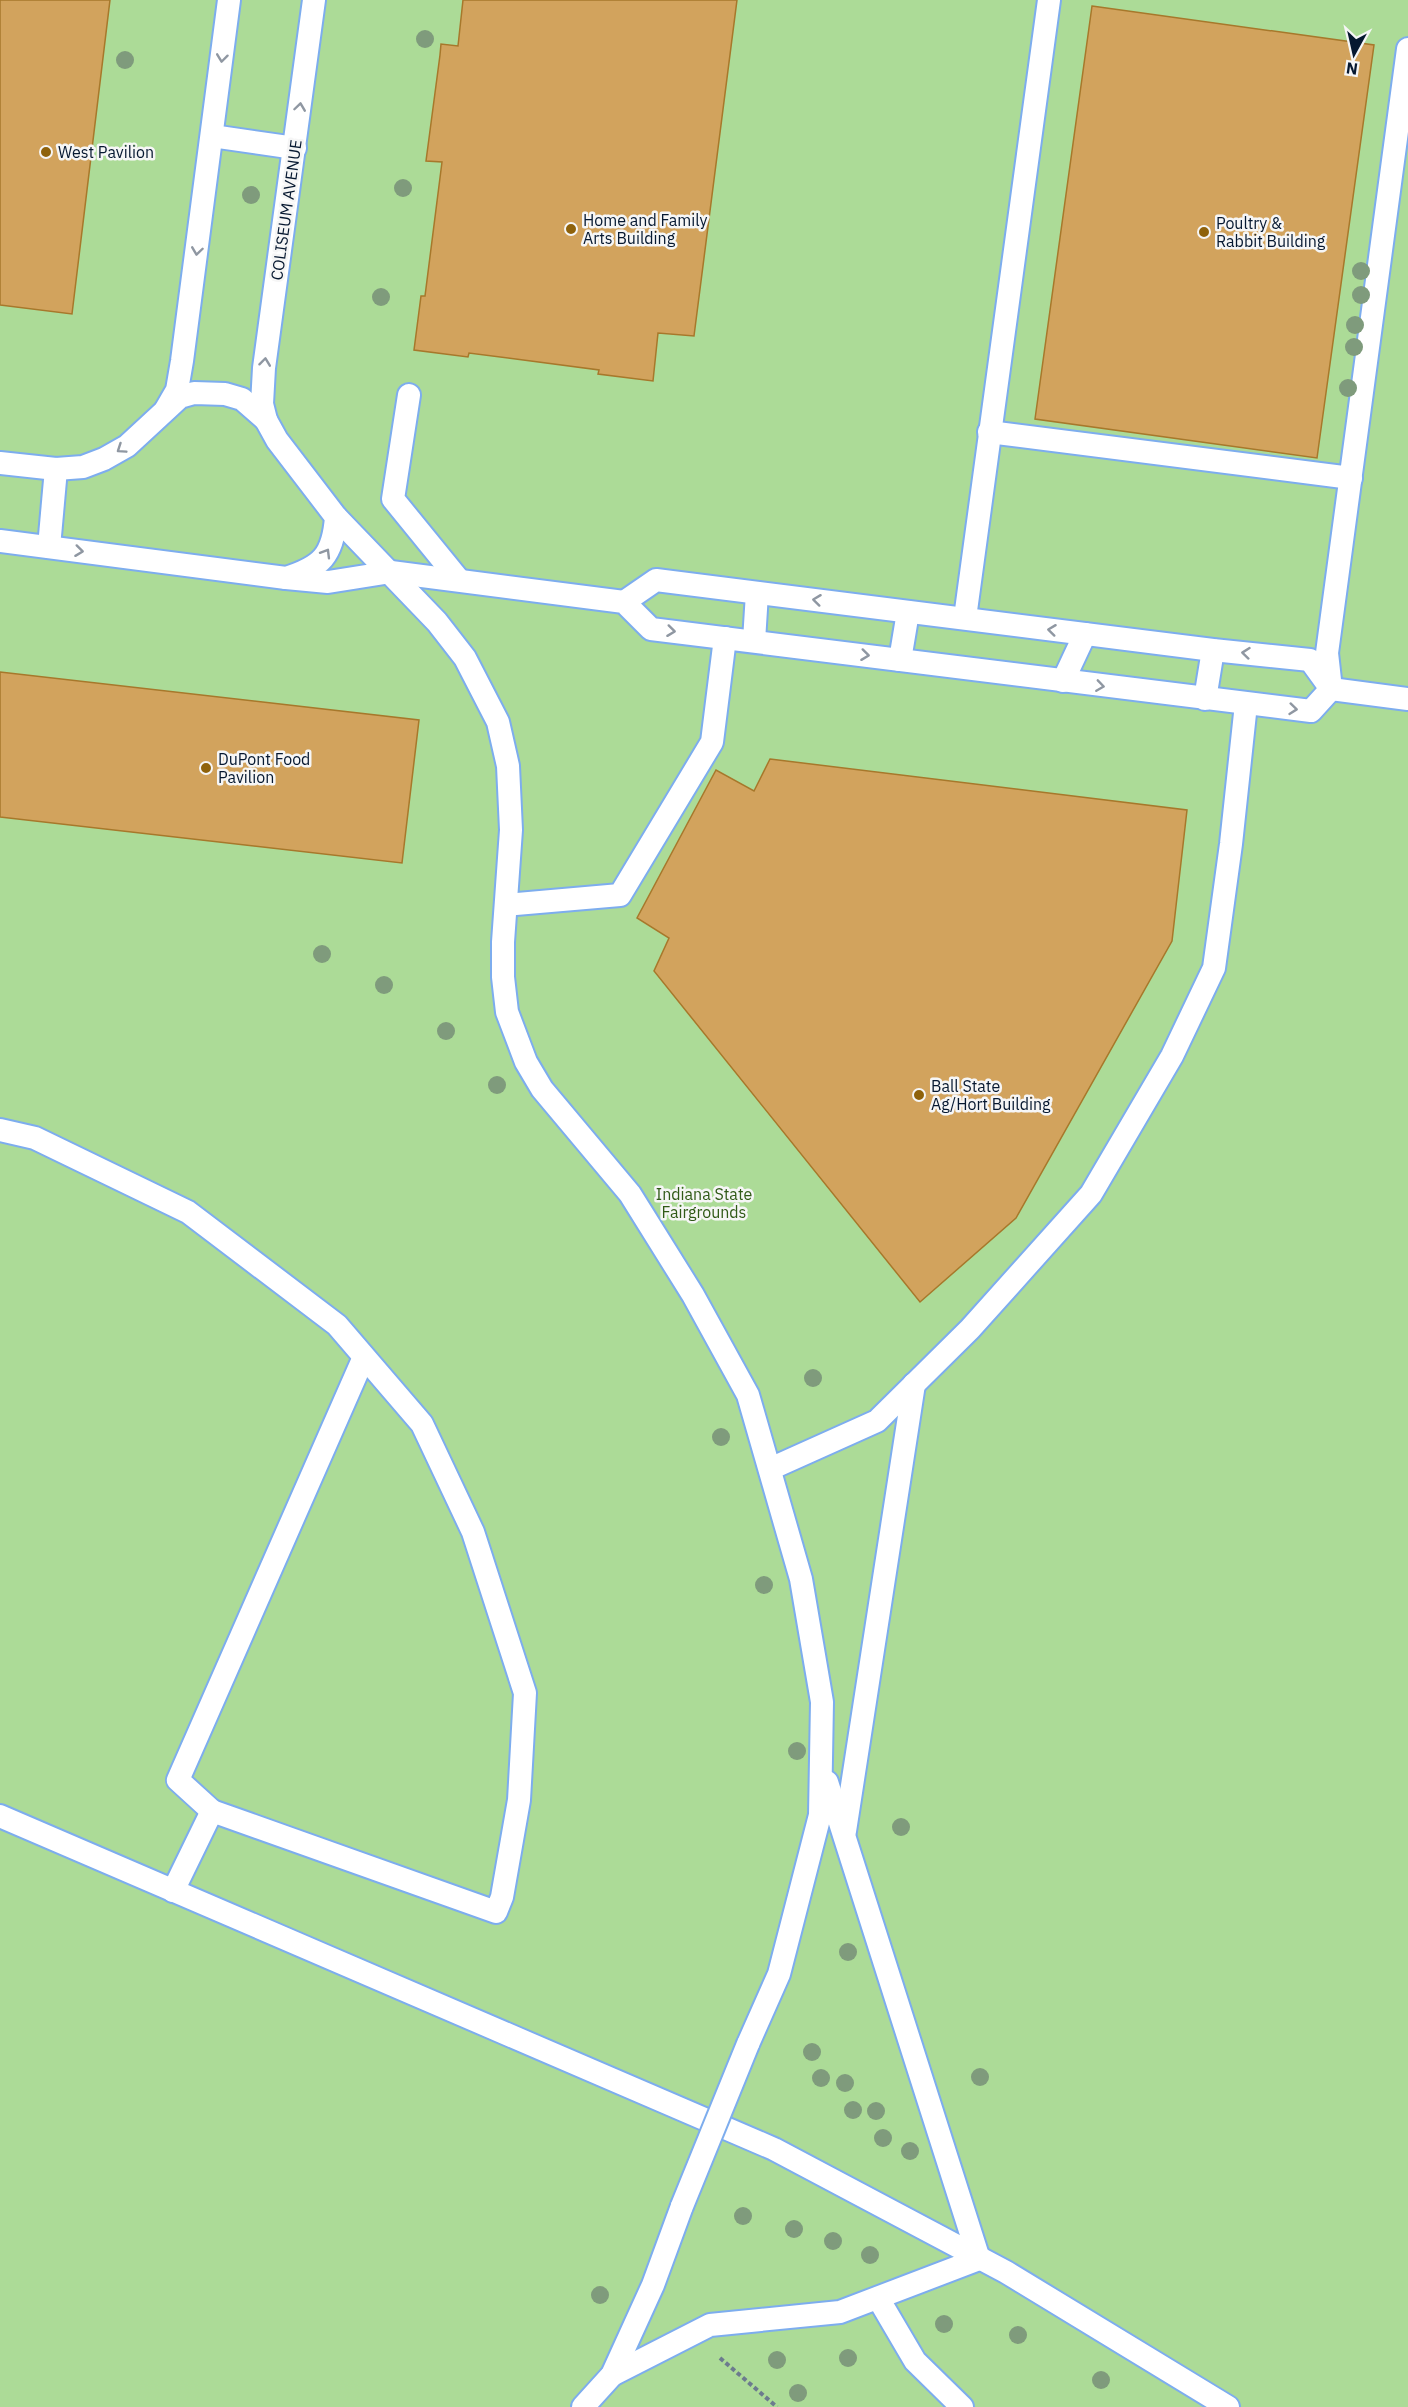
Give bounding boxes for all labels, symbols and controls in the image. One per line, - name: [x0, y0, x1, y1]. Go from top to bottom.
- north arrow: [1324, 24, 1384, 84]
- one-way arrow: [216, 53, 229, 63]
- text: N: [1345, 58, 1359, 80]
- one-way arrow: [294, 102, 306, 111]
- street label: COLISEUM AVENUE: [266, 138, 306, 282]
- place label: West Pavilion: [58, 142, 154, 162]
- marker: West Pavilion: [39, 145, 53, 159]
- place label: Home and Family Arts Building: [583, 210, 707, 248]
- place label: Poultry & Rabbit Building: [1216, 213, 1326, 251]
- marker: Home and Family Arts Building: [564, 222, 578, 236]
- marker: Poultry & Rabbit Building: [1197, 225, 1211, 239]
- one-way arrow: [192, 247, 204, 256]
- one-way arrow: [258, 358, 270, 367]
- one-way arrow: [117, 441, 127, 453]
- one-way arrow: [74, 544, 83, 557]
- one-way arrow: [319, 549, 330, 559]
- one-way arrow: [812, 594, 822, 607]
- one-way arrow: [1048, 624, 1057, 636]
- one-way arrow: [667, 625, 676, 637]
- one-way arrow: [1241, 647, 1250, 660]
- one-way arrow: [860, 648, 869, 661]
- one-way arrow: [1095, 680, 1104, 692]
- one-way arrow: [1289, 703, 1298, 715]
- place label: DuPont Food Pavilion: [218, 749, 310, 787]
- marker: DuPont Food Pavilion: [199, 761, 213, 775]
- place label: Ball State Ag/Hort Building: [931, 1076, 1051, 1114]
- marker: Ball State Ag/Hort Building: [912, 1088, 926, 1102]
- park label: Indiana State Fairgrounds: [656, 1184, 752, 1222]

